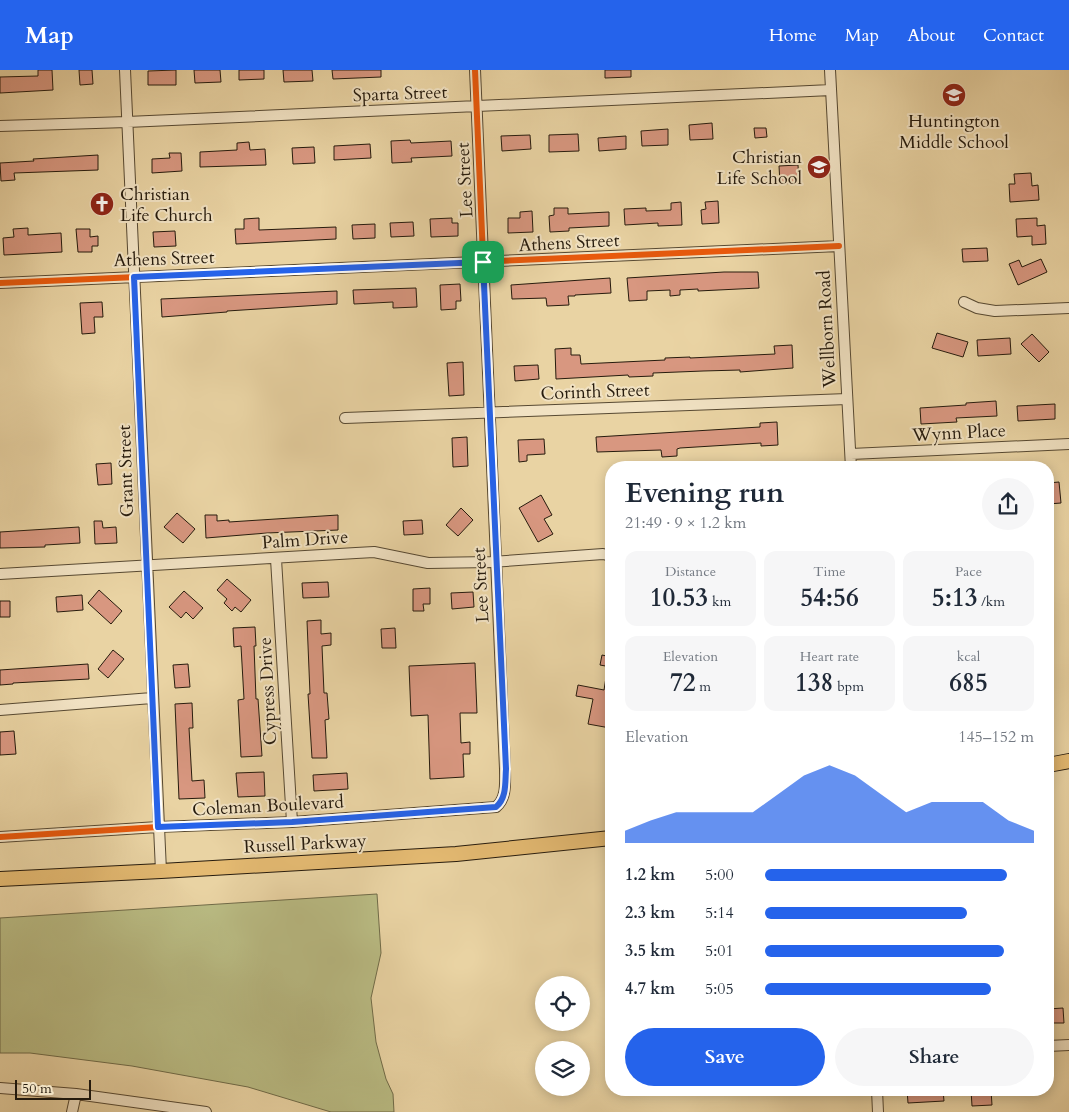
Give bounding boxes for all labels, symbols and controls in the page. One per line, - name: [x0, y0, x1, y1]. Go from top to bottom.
- text: Map: [25, 19, 74, 52]
- text: Home: [769, 23, 817, 48]
- text: Map: [845, 23, 879, 48]
- text: About: [907, 23, 955, 48]
- text: Contact: [983, 23, 1044, 48]
- street label: Sparta Street: [352, 80, 448, 108]
- school or university icon: Huntington Middle School: [941, 82, 967, 108]
- place label: Huntington Middle School: [899, 109, 1009, 155]
- street label: Lee Street: [451, 141, 479, 218]
- place label: Christian Life School: [716, 145, 803, 191]
- school or university icon: Christian Life School: [806, 154, 832, 180]
- place label: Christian Life Church: [120, 182, 213, 228]
- church icon: Christian Life Church: [89, 191, 115, 217]
- street label: Athens Street: [518, 228, 620, 258]
- pin: [462, 241, 504, 283]
- street label: Athens Street: [113, 245, 215, 273]
- icon: arrive: [469, 248, 497, 276]
- street label: Wellborn Road: [811, 269, 843, 389]
- street label: Corinth Street: [540, 378, 650, 406]
- street label: Wynn Place: [910, 418, 1007, 448]
- street label: Grant Street: [112, 424, 140, 518]
- text: Evening run: [625, 474, 784, 512]
- button: share: [982, 478, 1034, 530]
- text: 21:49 · 9 × 1.2 km: [625, 512, 746, 534]
- street label: Palm Drive: [261, 525, 349, 555]
- street label: Lee Street: [467, 546, 495, 623]
- text: Distance: [665, 562, 716, 581]
- text: Time: [813, 562, 846, 581]
- text: Pace: [955, 562, 982, 581]
- text: 10.53: [650, 581, 708, 615]
- text: 54:56: [800, 581, 859, 615]
- text: 5:13: [932, 581, 978, 615]
- text: km: [708, 592, 731, 611]
- text: /km: [978, 592, 1005, 611]
- street label: Cypress Drive: [253, 636, 283, 746]
- text: Elevation: [663, 647, 718, 666]
- text: Heart rate: [800, 647, 859, 666]
- text: kcal: [957, 647, 980, 666]
- text: 72: [670, 666, 696, 700]
- text: 138: [795, 666, 833, 700]
- text: 685: [949, 666, 988, 700]
- text: m: [696, 677, 711, 696]
- text: bpm: [833, 677, 864, 696]
- text: Elevation: [625, 726, 689, 748]
- text: 145–152 m: [958, 726, 1034, 748]
- street label: Coleman Boulevard: [191, 790, 345, 822]
- street label: Russell Parkway: [243, 828, 368, 860]
- text: 1.2 km: [625, 864, 675, 886]
- text: 5:00: [705, 864, 734, 886]
- text: 2.3 km: [625, 902, 675, 924]
- text: 5:14: [705, 902, 734, 924]
- text: 3.5 km: [625, 940, 675, 962]
- text: 5:01: [705, 940, 734, 962]
- map controls: [535, 976, 590, 1096]
- button: locate: [535, 976, 590, 1031]
- text: 4.7 km: [625, 978, 675, 1000]
- text: 5:05: [705, 978, 734, 1000]
- button: Save: [625, 1028, 825, 1086]
- button: Share: [835, 1028, 1034, 1086]
- button: layers: [535, 1041, 590, 1096]
- scale bar: [15, 1077, 91, 1100]
- text: 50 m: [22, 1079, 52, 1098]

